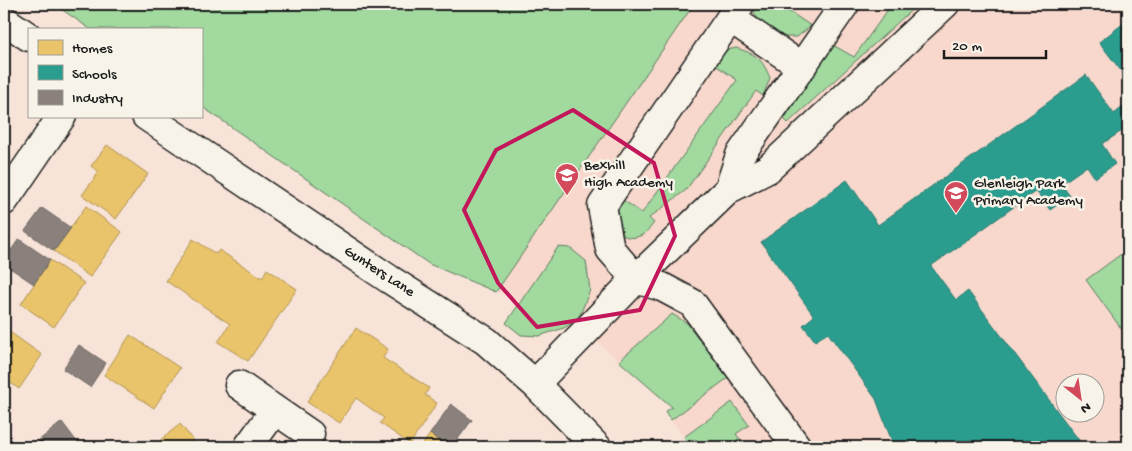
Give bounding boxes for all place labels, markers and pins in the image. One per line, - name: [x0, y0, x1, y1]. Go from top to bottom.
- place label: Bexhill High Academy: [583, 157, 673, 192]
- school or university icon: Bexhill High Academy: [554, 162, 580, 196]
- place label: Glenleigh Park Primary Academy: [973, 175, 1084, 210]
- school or university icon: Glenleigh Park Primary Academy: [943, 180, 969, 214]

